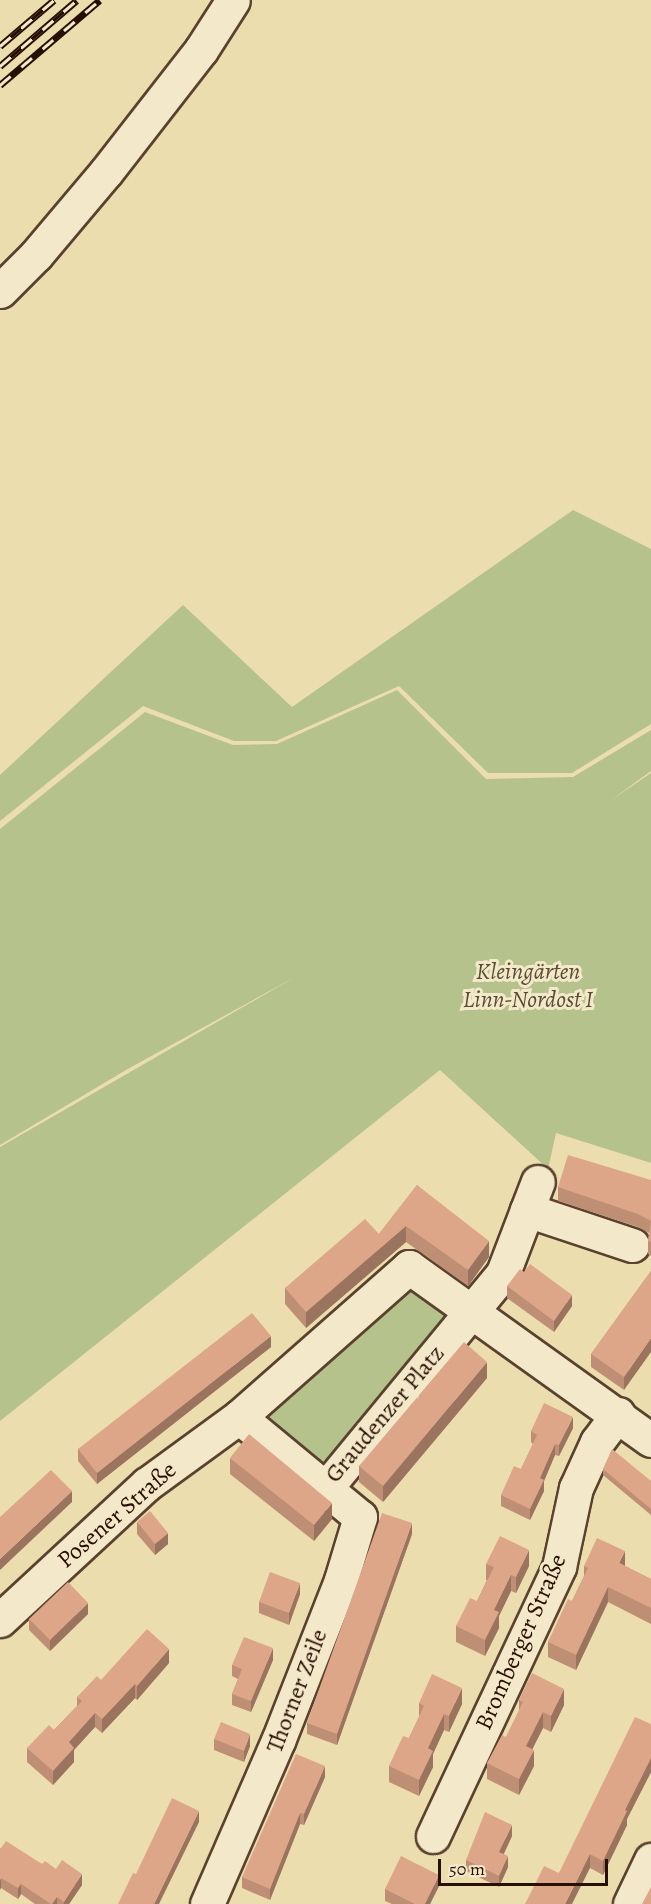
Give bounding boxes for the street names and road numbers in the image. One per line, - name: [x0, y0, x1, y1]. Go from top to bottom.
- street label: Graudenzer Platz: [319, 1339, 451, 1489]
- street label: Posener Straße: [52, 1456, 182, 1574]
- street label: Bromberger Straße: [469, 1550, 573, 1734]
- street label: Thorner Zeile: [260, 1625, 334, 1757]

